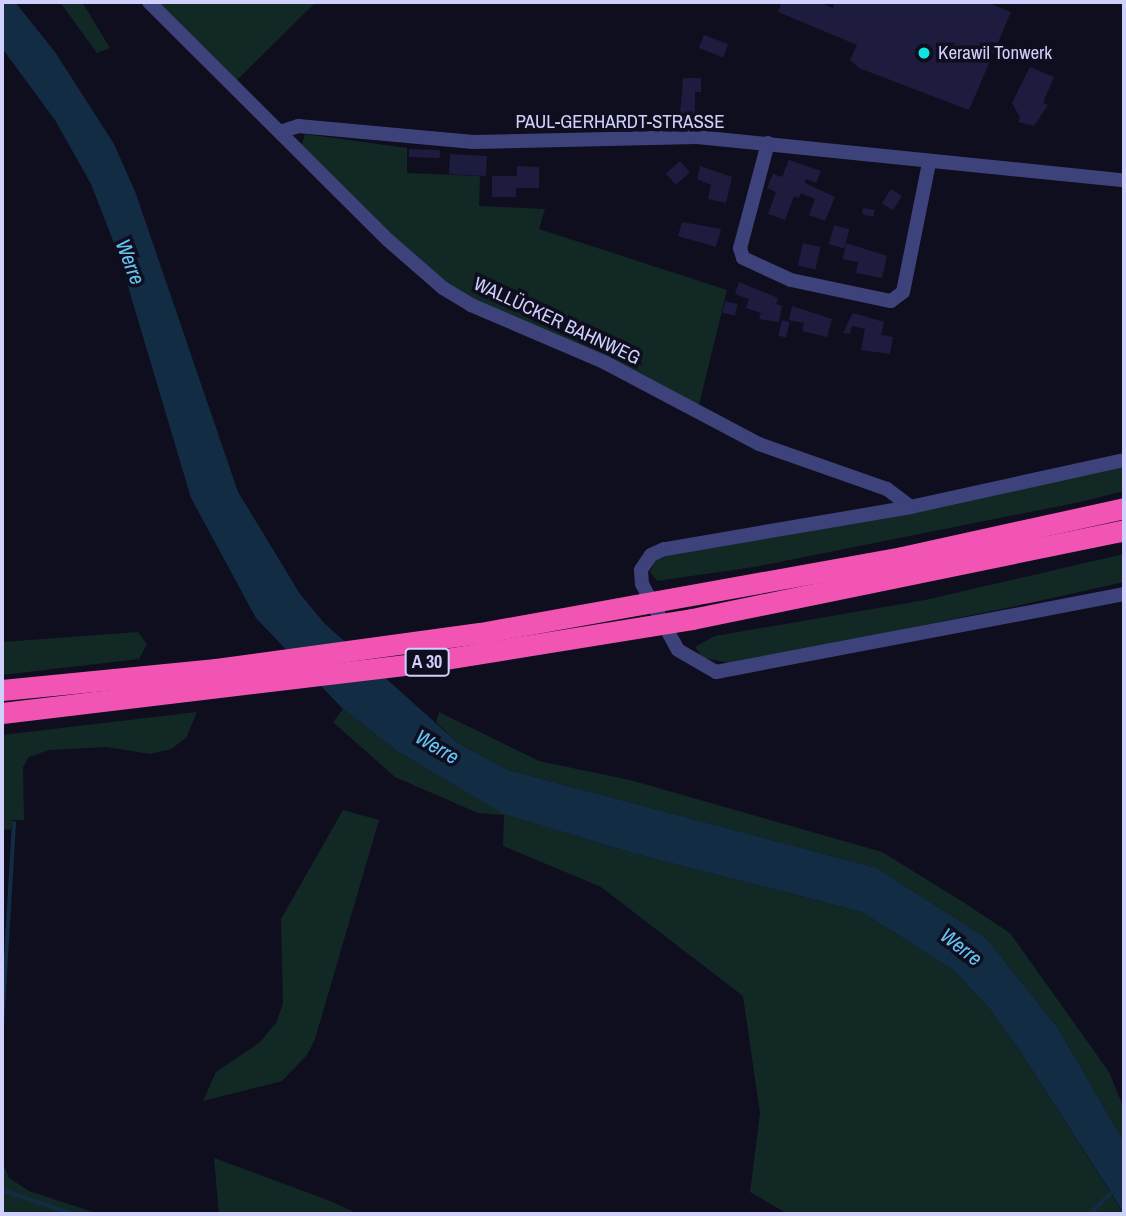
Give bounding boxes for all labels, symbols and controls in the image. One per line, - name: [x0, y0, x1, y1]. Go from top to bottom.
- place label: Kerawil Tonwerk: [938, 42, 1052, 64]
- marker: Kerawil Tonwerk: [916, 45, 932, 61]
- street label: PAUL-GERHARDT-STRASSE: [515, 111, 725, 133]
- water label: Werre: [110, 236, 150, 288]
- street label: WALLÜCKER BAHNWEG: [470, 272, 644, 370]
- road number: A 30: [404, 648, 450, 676]
- water label: Werre: [411, 724, 463, 770]
- water label: Werre: [935, 923, 987, 971]

